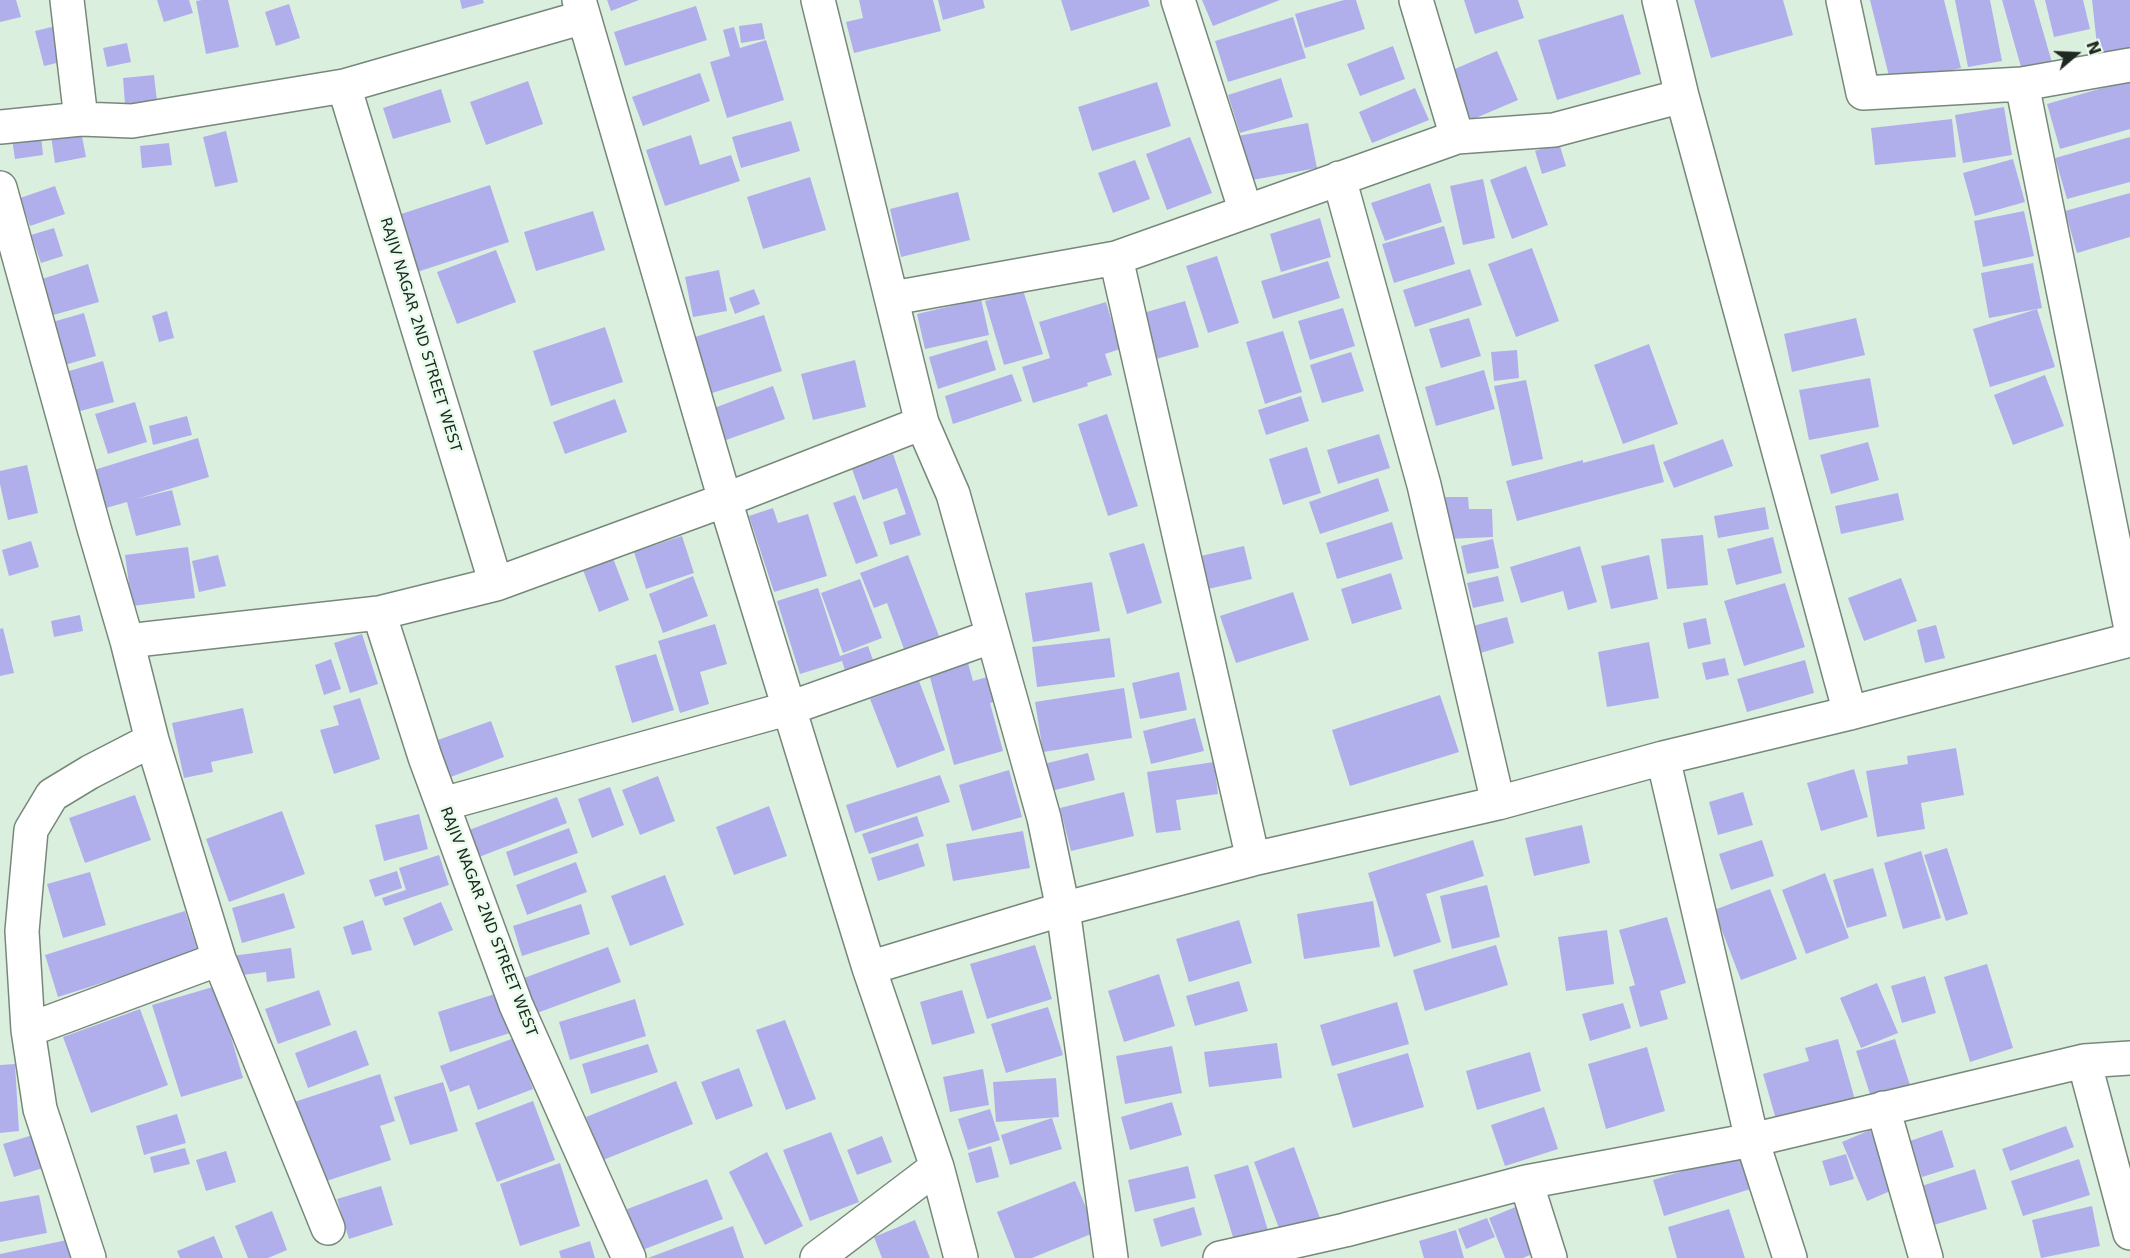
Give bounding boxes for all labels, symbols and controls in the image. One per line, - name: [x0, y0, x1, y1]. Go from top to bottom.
- north arrow: [2046, 24, 2106, 84]
- text: N: [2082, 39, 2105, 57]
- street label: RAJIV NAGAR 2ND STREET WEST: [376, 216, 464, 454]
- street label: RAJIV NAGAR 2ND STREET WEST: [436, 805, 540, 1039]

